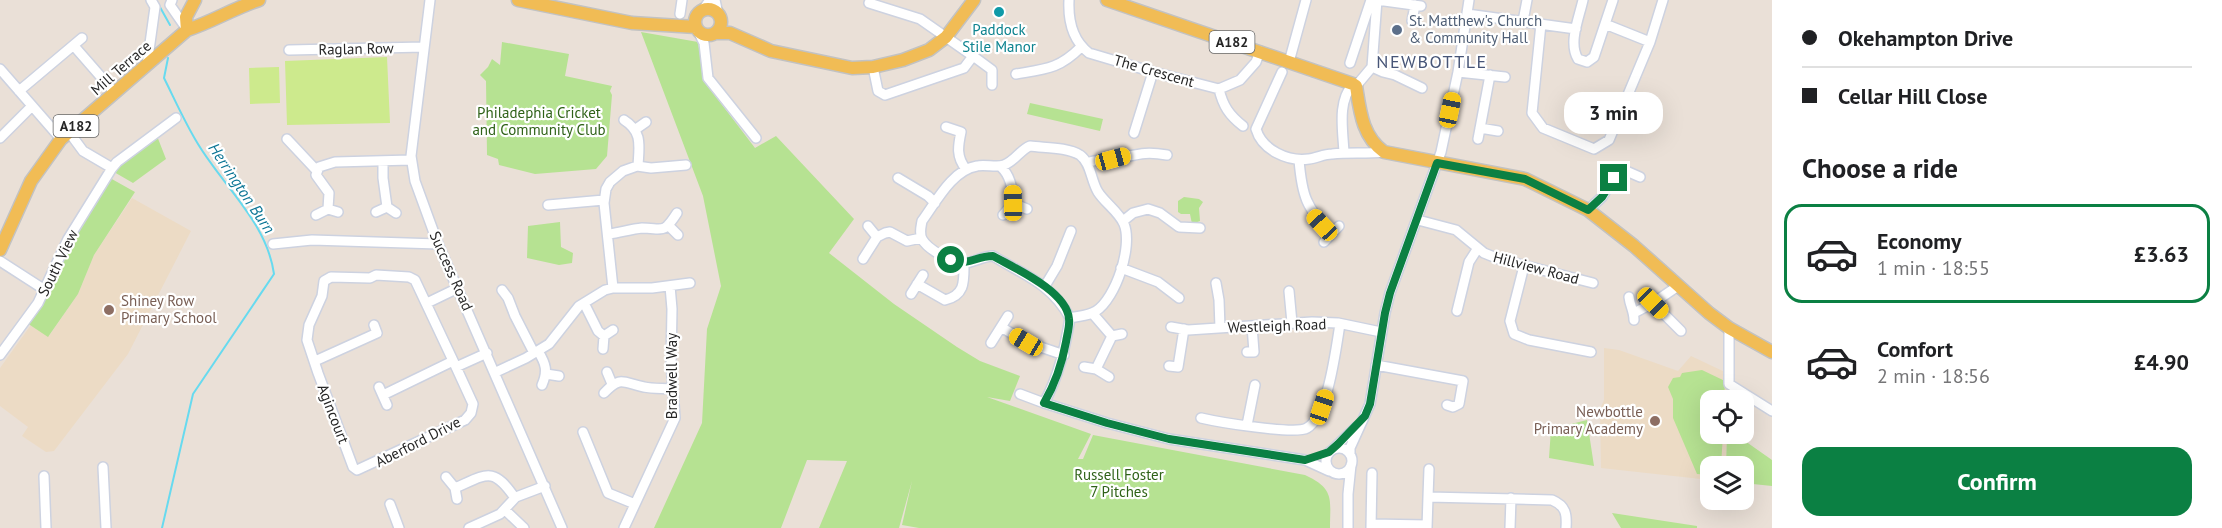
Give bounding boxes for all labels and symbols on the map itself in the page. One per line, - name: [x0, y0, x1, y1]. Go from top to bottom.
- marker: Paddock Stile Manor: [992, 5, 1006, 19]
- place label: St. Matthew's Church & Community Hall: [1409, 11, 1542, 47]
- place label: Paddock Stile Manor: [962, 20, 1036, 56]
- marker: St. Matthew's Church & Community Hall: [1390, 23, 1404, 37]
- road number: A182: [1210, 31, 1254, 53]
- street label: Mill Terrace: [87, 36, 155, 99]
- street label: Raglan Row: [318, 38, 394, 59]
- street label: The Crescent: [1112, 50, 1197, 91]
- district label: NEWBOTTLE: [1376, 50, 1488, 73]
- car: [1437, 91, 1463, 129]
- callout: 3 min: [1564, 91, 1664, 133]
- park label: Philadephia Cricket and Community Club: [472, 103, 606, 139]
- road number: A182: [54, 115, 98, 137]
- water label: Herrington Burn: [204, 139, 280, 237]
- car: [1093, 146, 1133, 172]
- route end: [1600, 164, 1627, 191]
- car: [1004, 185, 1022, 221]
- car: [1303, 206, 1341, 244]
- street label: South View: [33, 226, 82, 299]
- street label: Success Road: [426, 228, 477, 313]
- route start: [937, 246, 964, 273]
- street label: Hillview Road: [1491, 247, 1581, 288]
- car: [1634, 284, 1672, 322]
- place label: Shiney Row Primary School: [121, 291, 217, 327]
- marker: Shiney Row Primary School: [102, 303, 116, 317]
- street label: Westleigh Road: [1227, 314, 1327, 337]
- car: [1006, 325, 1046, 359]
- street label: Bradwell Way: [662, 333, 681, 419]
- street label: Agincourt: [313, 381, 353, 446]
- car: [1308, 387, 1336, 427]
- place label: Newbottle Primary Academy: [1534, 402, 1643, 438]
- street label: Aberford Drive: [372, 412, 464, 471]
- marker: Newbottle Primary Academy: [1648, 414, 1662, 428]
- park label: Russell Foster 7 Pitches: [1074, 465, 1164, 501]

